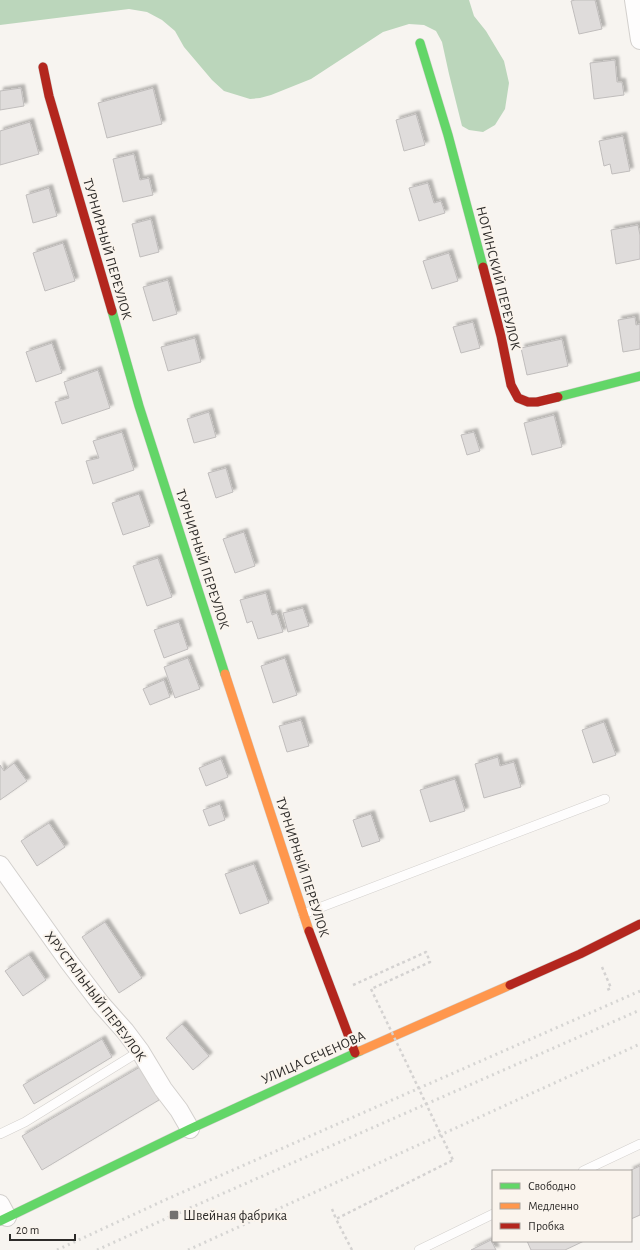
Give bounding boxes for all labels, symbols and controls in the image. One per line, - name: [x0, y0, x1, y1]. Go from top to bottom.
- street label: ТУРНИРНЫЙ ПЕРЕУЛОК: [80, 177, 135, 322]
- street label: НОГИНСКИЙ ПЕРЕУЛОК: [473, 205, 524, 352]
- street label: ТУРНИРНЫЙ ПЕРЕУЛОК: [173, 487, 232, 631]
- street label: ТУРНИРНЫЙ ПЕРЕУЛОК: [273, 795, 332, 939]
- street label: ХРУСТАЛЬНЫЙ ПЕРЕУЛОК: [42, 929, 149, 1064]
- street label: УЛИЦА СЕЧЕНОВА: [259, 1029, 367, 1087]
- legend: [492, 1170, 632, 1242]
- text: Свободно: [528, 1180, 576, 1192]
- text: Медленно: [528, 1200, 579, 1212]
- marker: Швейная фабрика: [168, 1209, 180, 1221]
- place label: Швейная фабрика: [183, 1209, 288, 1223]
- scale bar: [10, 1216, 75, 1242]
- text: Пробка: [528, 1220, 565, 1232]
- text: 20 m: [16, 1224, 39, 1236]

